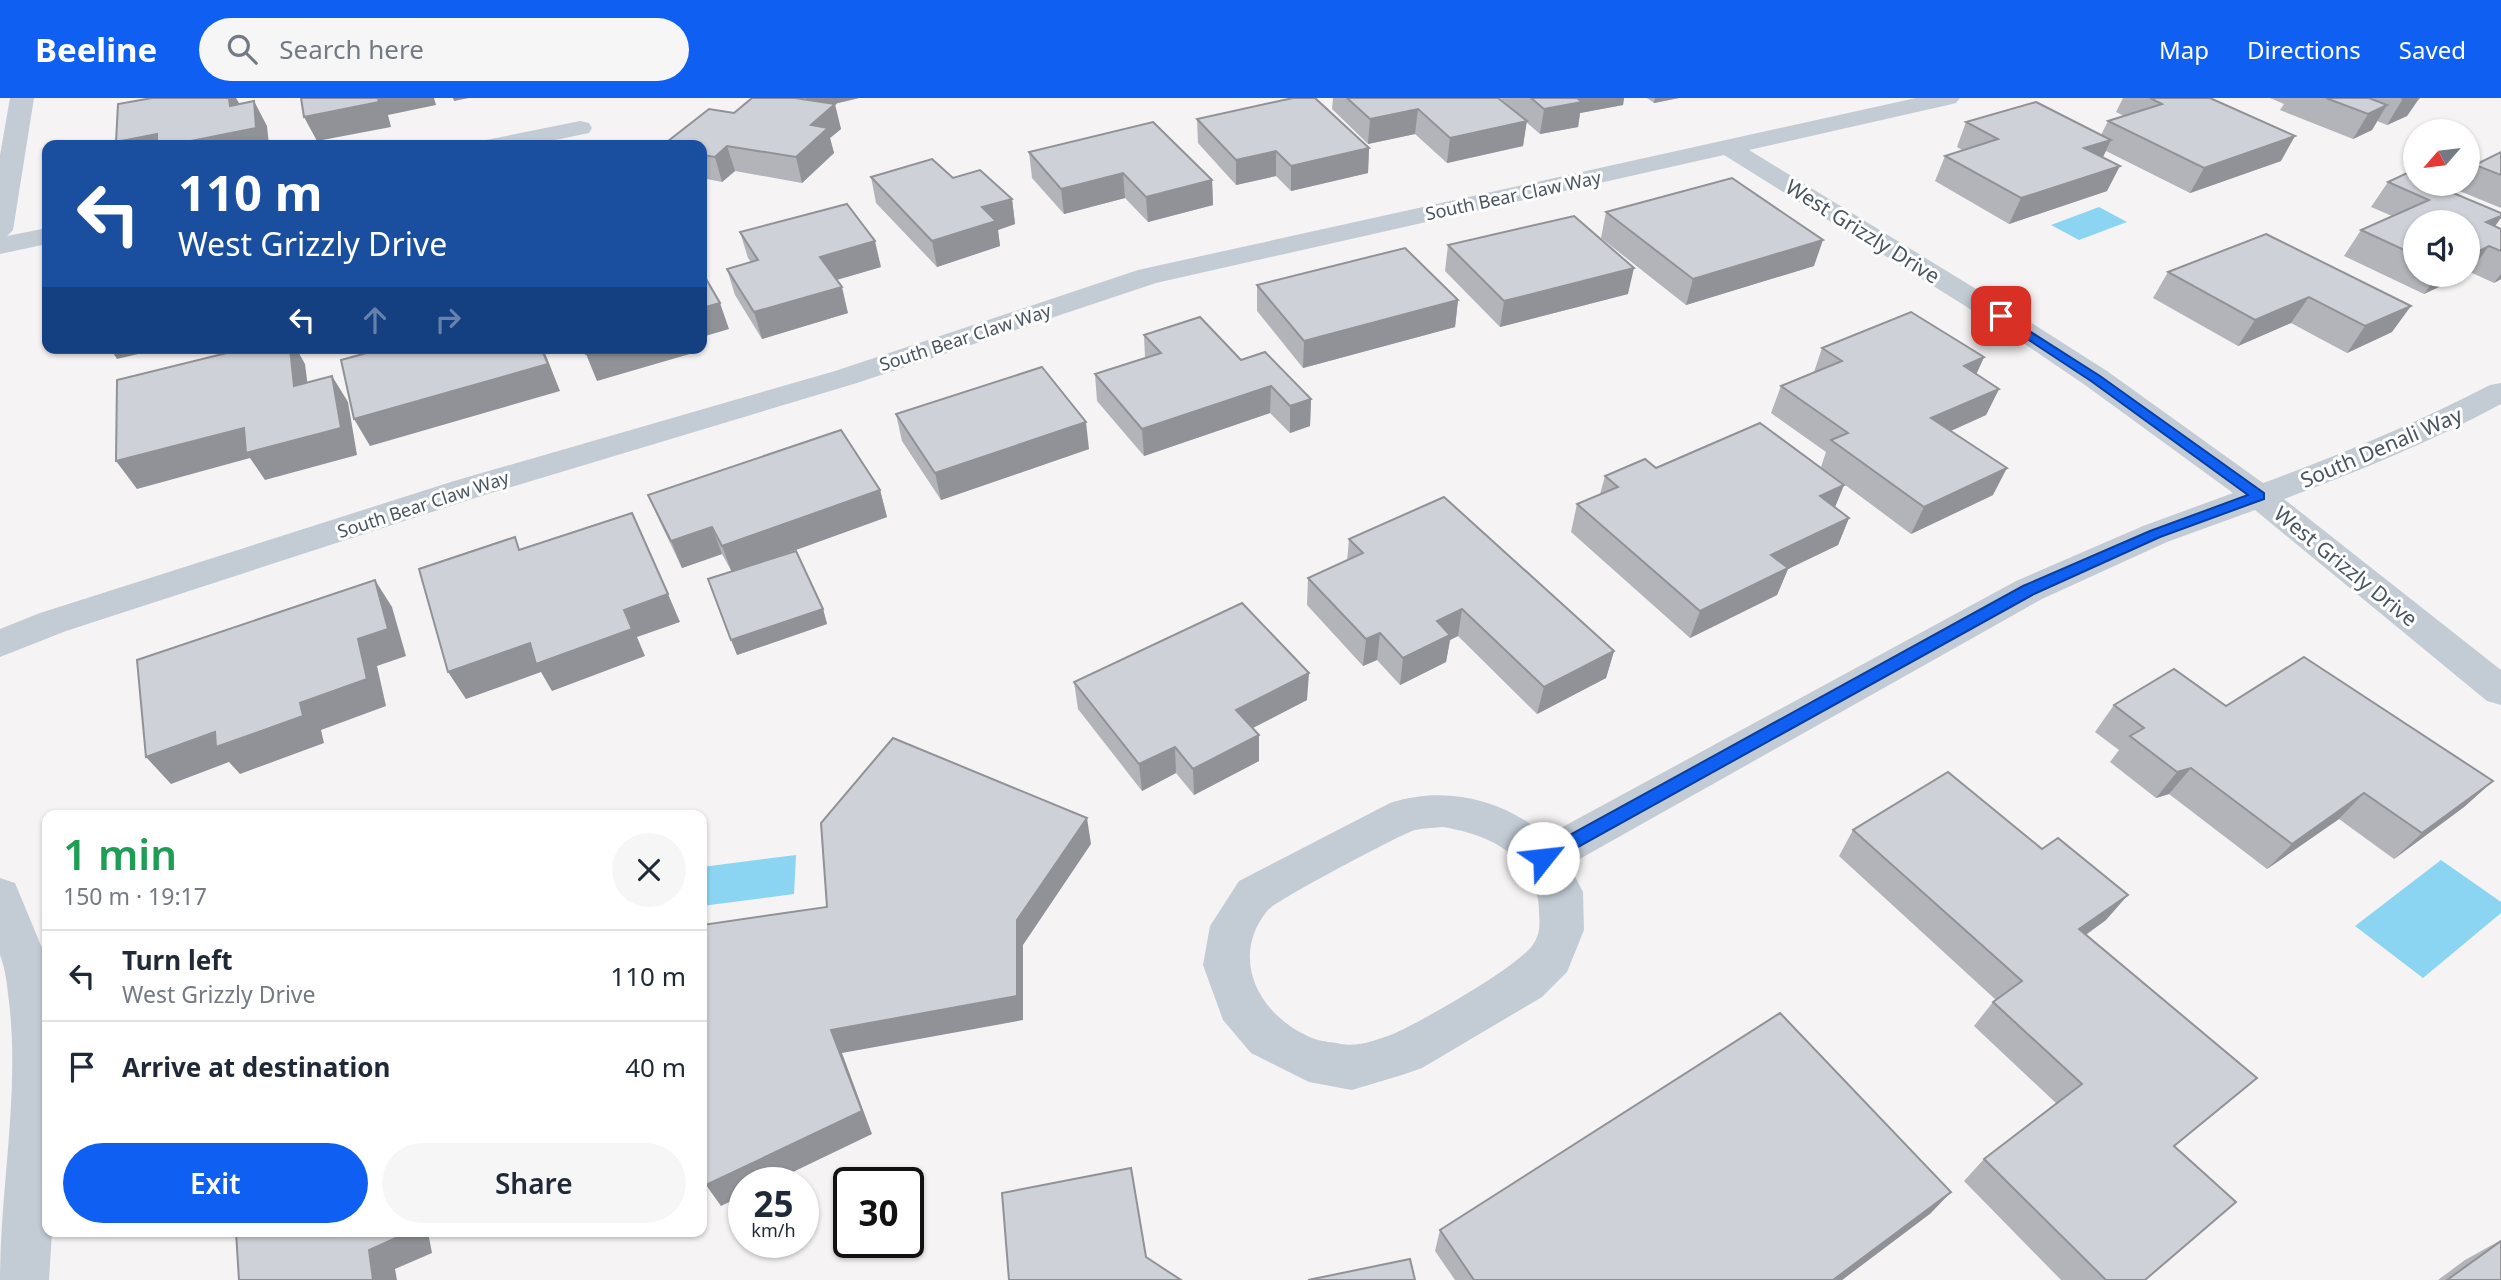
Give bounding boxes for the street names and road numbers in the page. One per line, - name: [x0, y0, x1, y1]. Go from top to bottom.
- street label: South Bear Claw Way: [1423, 164, 1604, 225]
- street label: West Grizzly Drive: [1781, 172, 1945, 290]
- street label: South Bear Claw Way: [876, 298, 1055, 376]
- street label: South Denali Way: [2296, 400, 2466, 494]
- street label: South Bear Claw Way: [334, 465, 513, 543]
- street label: West Grizzly Drive: [2269, 500, 2423, 632]

